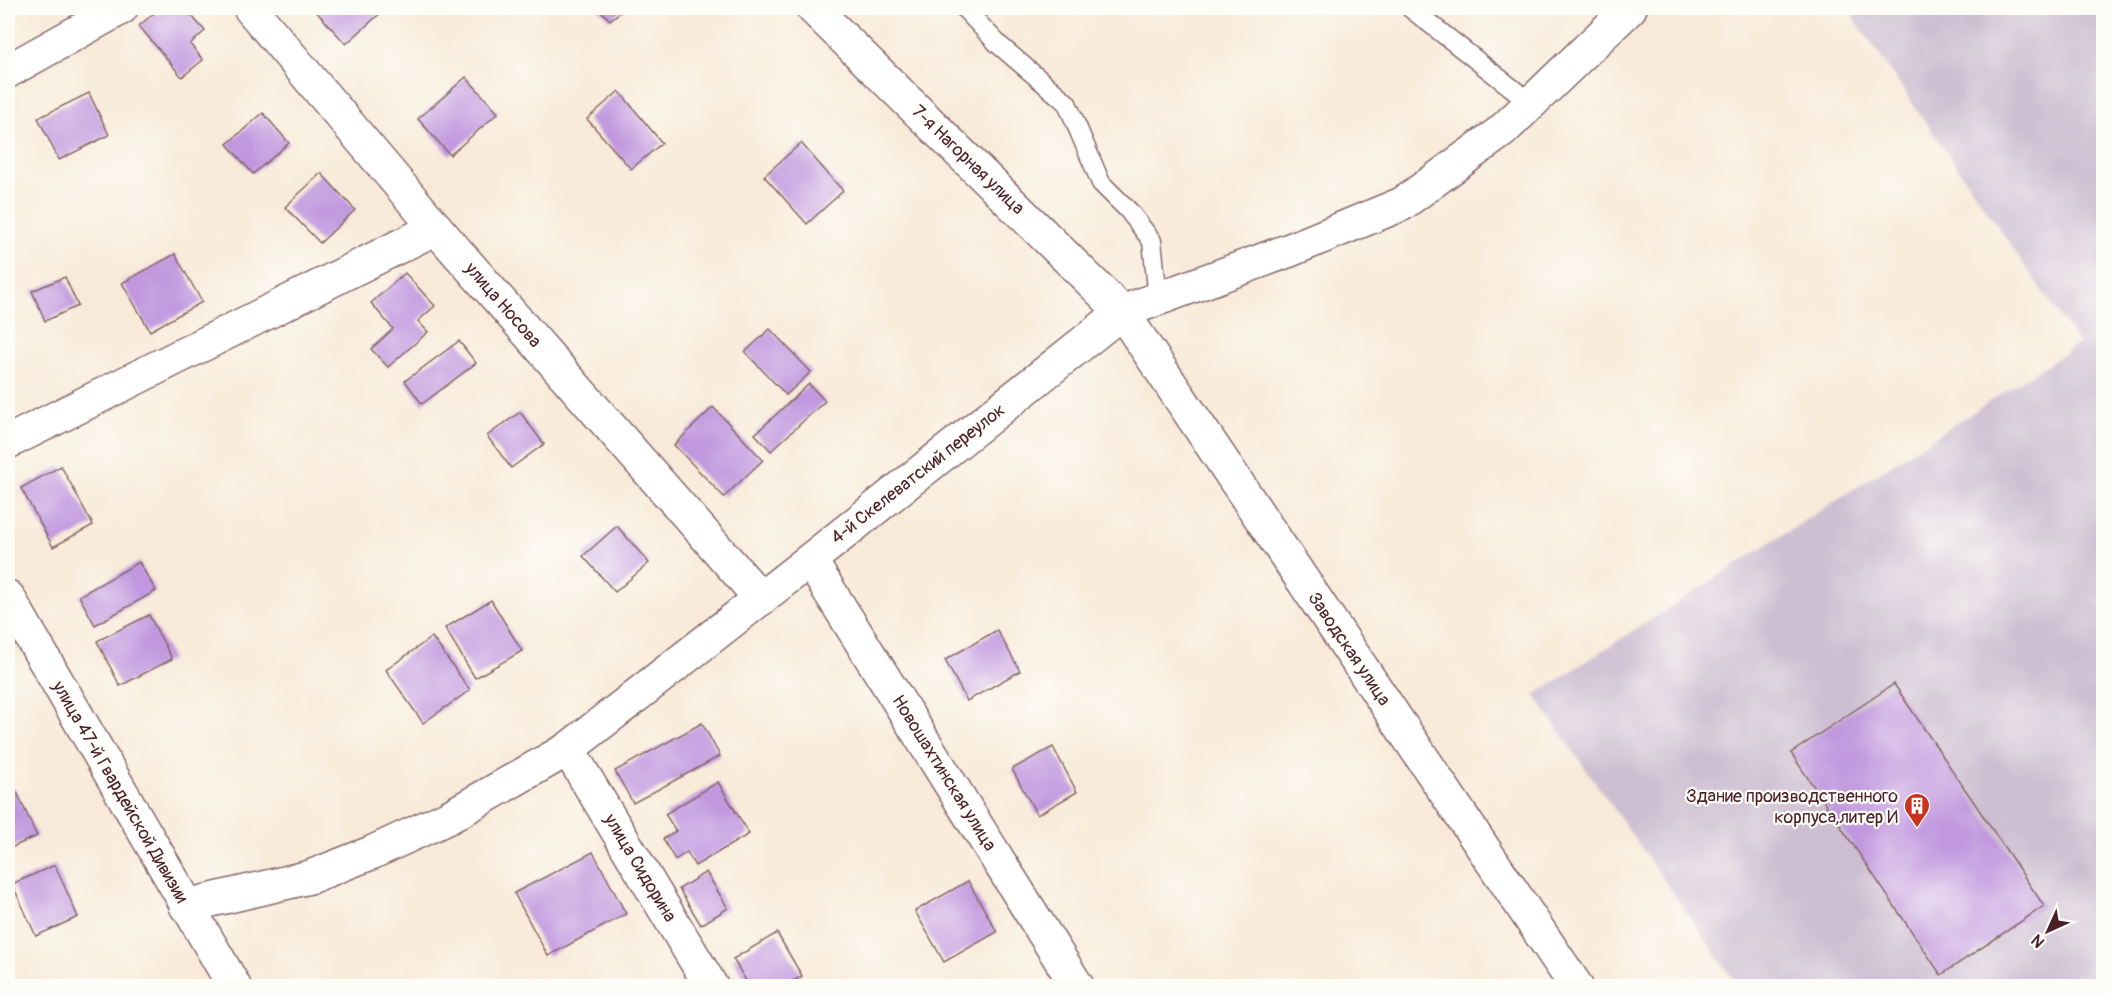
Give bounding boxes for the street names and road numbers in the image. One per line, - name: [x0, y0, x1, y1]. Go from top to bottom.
- street label: 7-я Нагорная улица: [907, 100, 1029, 220]
- street label: улица Носова: [459, 257, 546, 352]
- street label: 4-й Скелеватский переулок: [826, 399, 1010, 549]
- street label: Заводская улица: [1302, 588, 1396, 710]
- street label: улица 47-й Гвардейской Дивизии: [46, 676, 193, 907]
- street label: Новошахтинская улица: [887, 691, 1001, 855]
- street label: улица Сидорина: [598, 809, 681, 926]

